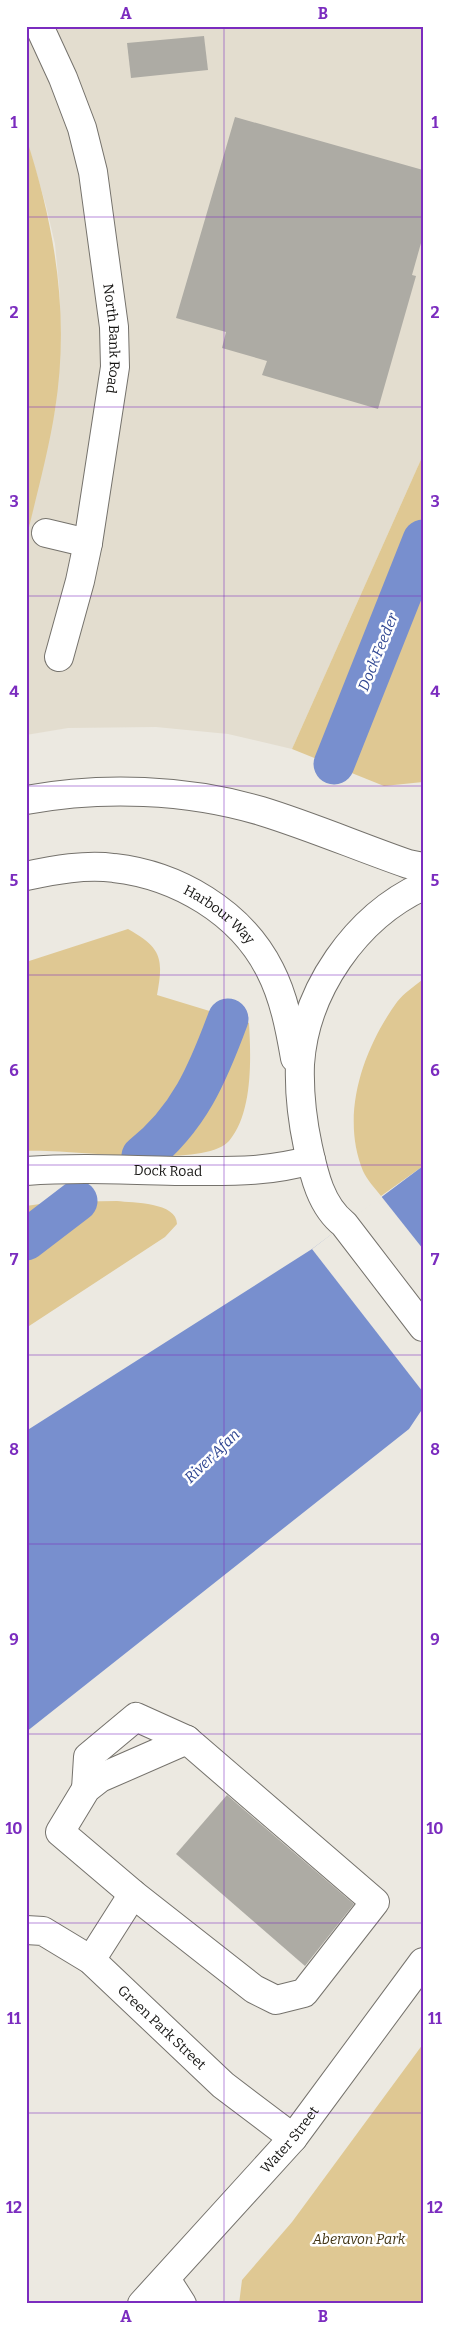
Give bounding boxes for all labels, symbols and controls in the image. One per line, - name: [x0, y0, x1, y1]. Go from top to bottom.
- text: A: [120, 4, 132, 23]
- text: B: [318, 4, 328, 23]
- text: 1: [11, 113, 18, 132]
- text: 1: [432, 113, 439, 132]
- street label: North Bank Road: [99, 282, 123, 395]
- text: 2: [9, 303, 19, 322]
- text: 2: [430, 303, 440, 322]
- text: 3: [9, 492, 19, 511]
- text: 3: [430, 492, 440, 511]
- water label: Dock Feeder: [354, 610, 402, 693]
- text: 4: [9, 682, 19, 701]
- text: 4: [430, 682, 440, 701]
- text: 5: [10, 871, 19, 890]
- text: 5: [431, 871, 440, 890]
- street label: Harbour Way: [181, 882, 259, 948]
- text: 6: [9, 1061, 19, 1080]
- text: 6: [430, 1061, 440, 1080]
- street label: Dock Road: [133, 1162, 202, 1180]
- text: 7: [10, 1250, 19, 1269]
- text: 7: [431, 1250, 440, 1269]
- water label: River Afan: [181, 1425, 243, 1487]
- text: 8: [9, 1440, 19, 1459]
- text: 8: [430, 1440, 440, 1459]
- text: 9: [9, 1630, 19, 1649]
- text: 9: [430, 1630, 440, 1649]
- text: 10: [5, 1819, 23, 1838]
- text: 10: [426, 1819, 444, 1838]
- street label: Green Park Street: [114, 1982, 209, 2073]
- text: 11: [7, 2009, 21, 2028]
- text: 11: [428, 2009, 442, 2028]
- street label: Water Street: [257, 2103, 323, 2177]
- text: 12: [6, 2198, 22, 2217]
- text: 12: [427, 2198, 443, 2217]
- park label: Aberavon Park: [312, 2231, 406, 2248]
- text: A: [120, 2307, 132, 2326]
- text: B: [318, 2307, 328, 2326]

